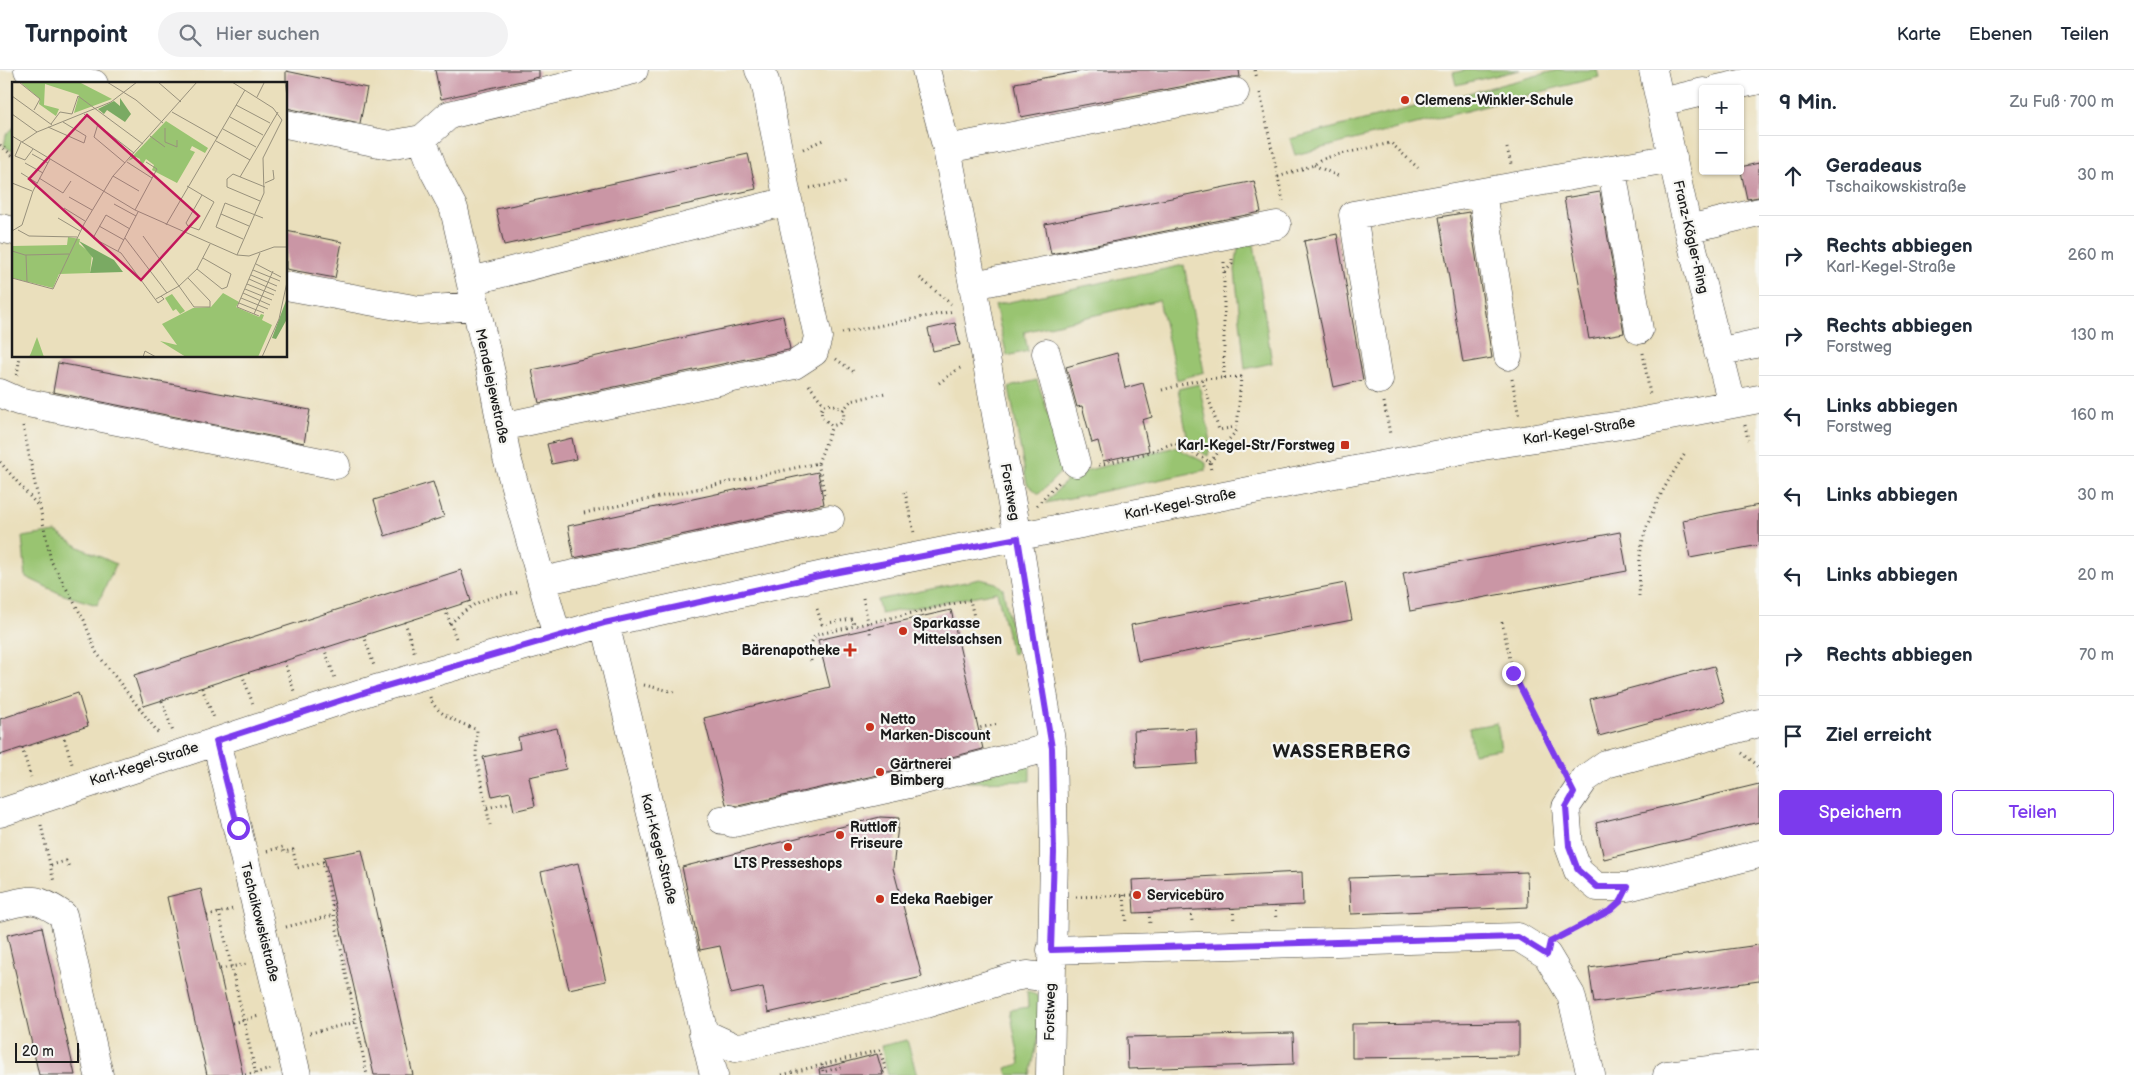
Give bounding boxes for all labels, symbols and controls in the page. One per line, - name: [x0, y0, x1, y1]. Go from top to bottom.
- search box: [158, 12, 508, 57]
- text: Turnpoint: [25, 20, 128, 49]
- icon: search: [176, 21, 204, 49]
- text: Hier suchen: [216, 23, 320, 46]
- text: Karte: [1897, 24, 1941, 45]
- text: Ebenen: [1969, 24, 2032, 45]
- text: Teilen: [2060, 24, 2109, 45]
- inset map: [12, 82, 288, 358]
- map controls: [1699, 85, 1744, 175]
- button: +: [1699, 85, 1744, 130]
- text: 9 Min.: [1779, 90, 1837, 115]
- place label: Clemens-Winkler-Schule: [1415, 92, 1573, 109]
- text: Zu Fuß · 700 m: [2010, 93, 2114, 112]
- marker: Clemens-Winkler-Schule: [1399, 94, 1411, 106]
- button: −: [1699, 130, 1744, 175]
- text: Geradeaus: [1826, 155, 1922, 178]
- icon: ahead: [1779, 162, 1807, 190]
- text: 30 m: [2077, 166, 2114, 185]
- text: Tschaikowskistraße: [1826, 178, 1966, 197]
- street label: Franz-Kögler-Ring: [1670, 179, 1712, 295]
- text: Rechts abbiegen: [1826, 235, 1973, 258]
- icon: right: [1779, 242, 1807, 270]
- text: 260 m: [2068, 246, 2114, 265]
- text: Karl-Kegel-Straße: [1826, 258, 1956, 277]
- text: Rechts abbiegen: [1826, 315, 1973, 338]
- icon: right: [1779, 322, 1807, 350]
- text: 130 m: [2071, 326, 2114, 345]
- street label: Mendelejewstraße: [472, 327, 512, 445]
- text: Forstweg: [1826, 338, 1892, 357]
- text: Links abbiegen: [1826, 395, 1958, 418]
- icon: left: [1779, 402, 1807, 430]
- text: 160 m: [2071, 406, 2114, 425]
- street label: Karl-Kegel-Straße: [1522, 414, 1636, 448]
- text: Forstweg: [1826, 418, 1892, 437]
- place label: Karl-Kegel-Str/Forstweg: [1177, 437, 1335, 454]
- marker: Karl-Kegel-Str/Forstweg: [1339, 439, 1351, 451]
- street label: Forstweg: [997, 462, 1023, 522]
- icon: left: [1779, 482, 1807, 510]
- text: Links abbiegen: [1826, 484, 1958, 507]
- street label: Karl-Kegel-Straße: [1123, 485, 1237, 523]
- text: 30 m: [2077, 486, 2114, 505]
- icon: left: [1779, 562, 1807, 590]
- text: Links abbiegen: [1826, 564, 1958, 587]
- text: 20 m: [2078, 566, 2114, 585]
- place label: Sparkasse Mittelsachsen: [913, 615, 1002, 648]
- marker: Sparkasse Mittelsachsen: [897, 625, 909, 637]
- place label: Bärenapotheke: [741, 642, 840, 659]
- icon: right: [1779, 642, 1807, 670]
- marker: Bärenapotheke: [844, 644, 856, 656]
- text: Rechts abbiegen: [1826, 644, 1973, 667]
- text: 70 m: [2079, 646, 2114, 665]
- route end: [1502, 662, 1525, 685]
- place label: Netto Marken-Discount: [880, 711, 991, 744]
- marker: Netto Marken-Discount: [864, 721, 876, 733]
- icon: arrive: [1779, 722, 1807, 750]
- text: Ziel erreicht: [1826, 724, 1932, 747]
- street label: Karl-Kegel-Straße: [87, 738, 201, 790]
- district label: WASSERBERG: [1272, 741, 1412, 764]
- place label: Gärtnerei Bimberg: [890, 756, 951, 789]
- marker: Gärtnerei Bimberg: [874, 766, 886, 778]
- button: Speichern: [1779, 790, 1942, 835]
- button: Teilen: [1952, 790, 2114, 835]
- street label: Karl-Kegel-Straße: [637, 792, 681, 906]
- route start: [227, 817, 250, 840]
- place label: Ruttloff Friseure: [850, 819, 903, 852]
- marker: Ruttloff Friseure: [834, 829, 846, 841]
- marker: LTS Presseshops: [782, 841, 794, 853]
- place label: LTS Presseshops: [734, 855, 842, 872]
- street label: Tschaikowskistraße: [237, 860, 283, 984]
- place label: Servicebüro: [1147, 887, 1224, 904]
- marker: Servicebüro: [1131, 889, 1143, 901]
- place label: Edeka Raebiger: [890, 891, 993, 908]
- marker: Edeka Raebiger: [874, 893, 886, 905]
- street label: Forstweg: [1041, 983, 1059, 1041]
- scale bar: [15, 1040, 79, 1063]
- text: 20 m: [22, 1043, 54, 1060]

